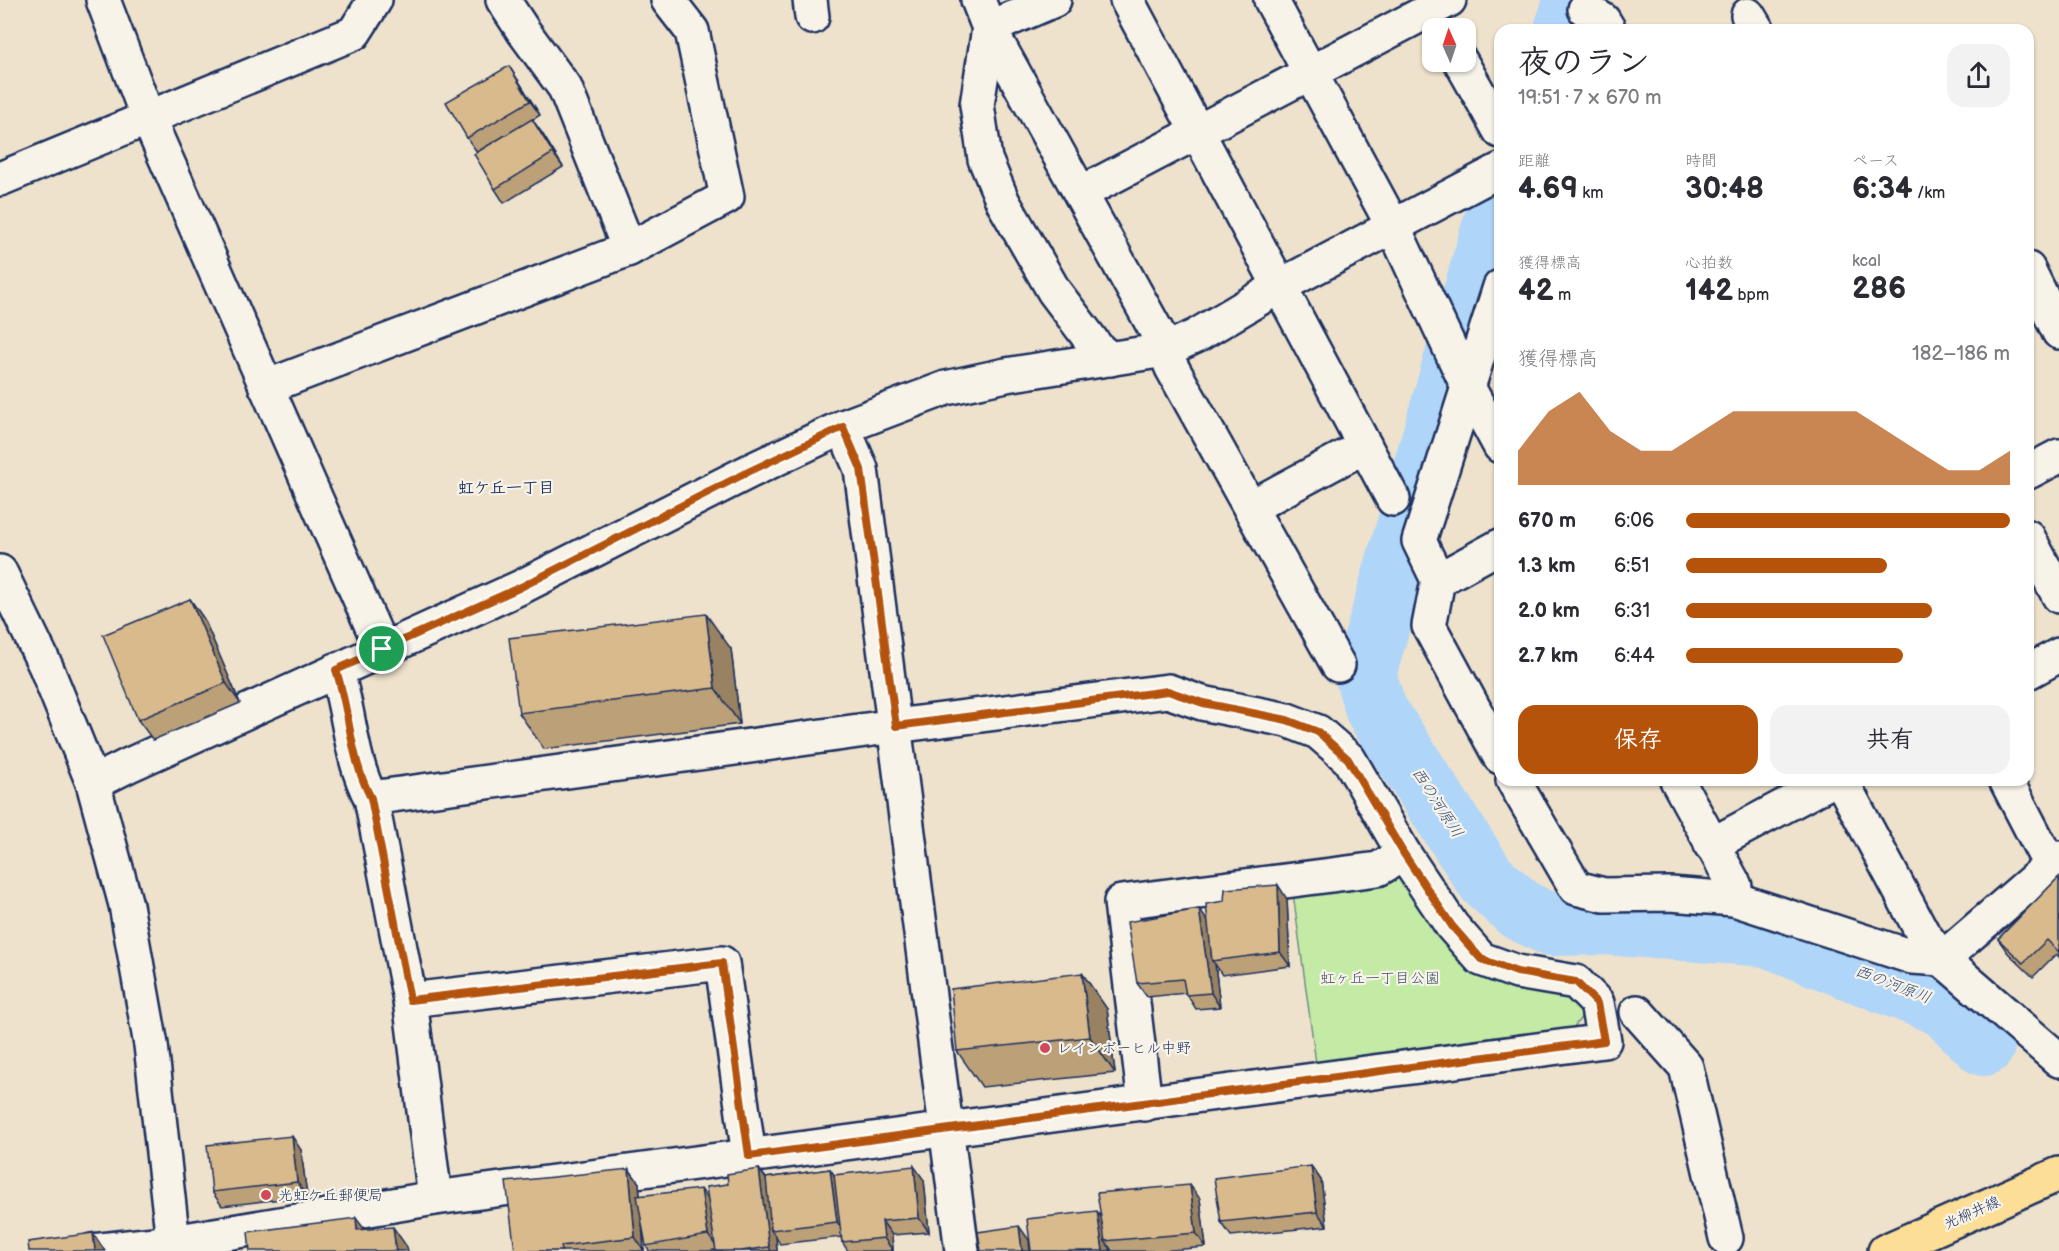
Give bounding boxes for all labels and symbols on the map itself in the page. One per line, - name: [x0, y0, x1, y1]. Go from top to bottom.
- north arrow: [1422, 18, 1476, 72]
- district label: 虹ケ丘一丁目: [458, 479, 554, 498]
- pin: [356, 623, 407, 674]
- water label: 西の河原川: [1407, 764, 1467, 842]
- water label: 西の河原川: [1852, 962, 1934, 1008]
- park label: 虹ヶ丘一丁目公園: [1320, 969, 1440, 988]
- place label: レインボーヒル中野: [1057, 1039, 1191, 1058]
- marker: レインボーヒル中野: [1038, 1041, 1052, 1055]
- place label: 光虹ケ丘郵便局: [278, 1186, 383, 1205]
- marker: 光虹ケ丘郵便局: [259, 1188, 273, 1202]
- street label: 光柳井線: [1941, 1192, 2003, 1234]

